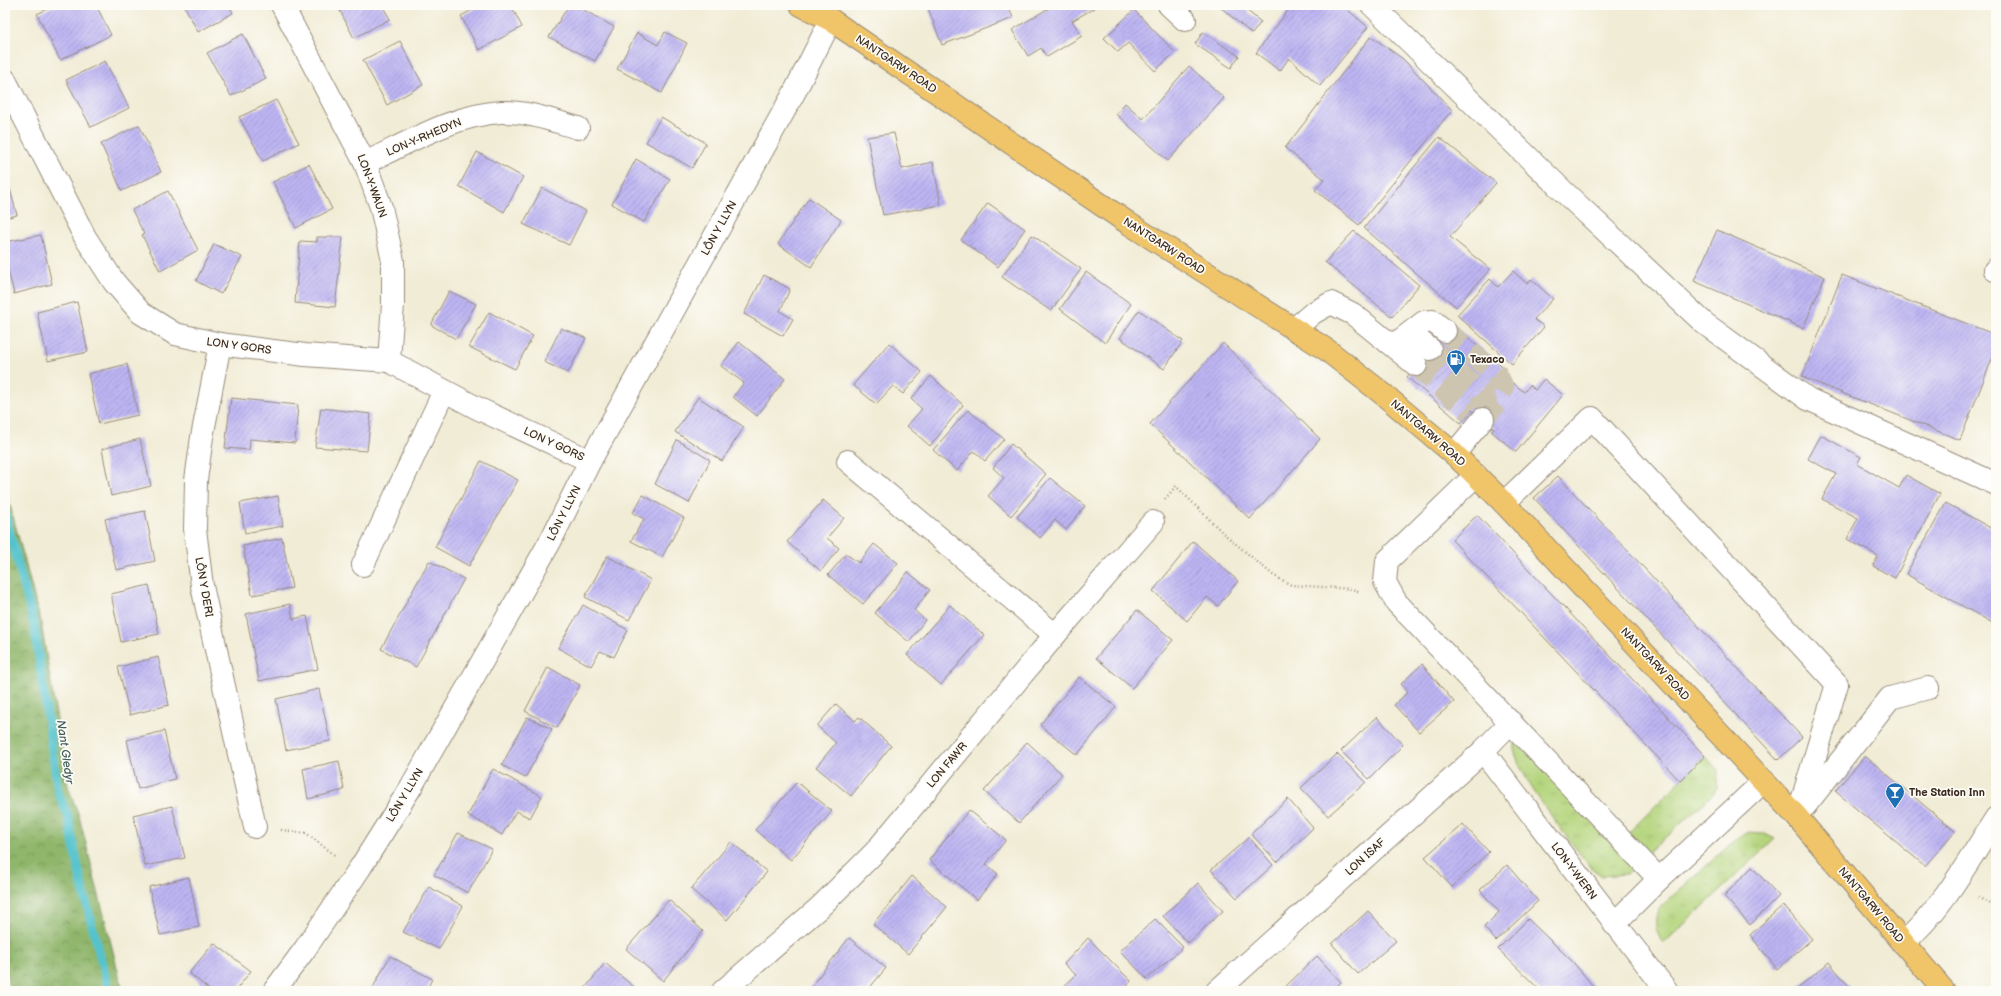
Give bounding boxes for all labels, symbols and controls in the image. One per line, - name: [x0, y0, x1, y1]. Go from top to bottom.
- street label: NANTGARW ROAD: [853, 32, 939, 96]
- street label: LON-Y-RHEDYN: [384, 115, 464, 159]
- street label: LON-Y-WAUN: [354, 152, 390, 220]
- street label: LÔN Y LLYN: [698, 198, 739, 258]
- street label: NANTGARW ROAD: [1121, 215, 1207, 277]
- street label: LON Y GORS: [206, 335, 273, 357]
- fuel station icon: Texaco: [1445, 348, 1467, 376]
- place label: Texaco: [1470, 353, 1505, 366]
- street label: NANTGARW ROAD: [1388, 397, 1468, 469]
- street label: LON Y GORS: [522, 424, 587, 464]
- street label: LÔN Y LLYN: [544, 483, 584, 543]
- street label: LÔN Y DERI: [192, 556, 217, 619]
- street label: NANTGARW ROAD: [1618, 625, 1692, 703]
- water label: Nant Gledyr: [53, 719, 77, 787]
- street label: LON FAWR: [924, 739, 970, 790]
- street label: LÔN Y LLYN: [383, 765, 426, 824]
- bar icon: The Station Inn: [1884, 781, 1906, 809]
- place label: The Station Inn: [1909, 786, 1985, 799]
- street label: LON ISAF: [1342, 835, 1388, 878]
- street label: LON-Y-WERN: [1548, 840, 1600, 902]
- street label: NANTGARW ROAD: [1836, 865, 1906, 945]

